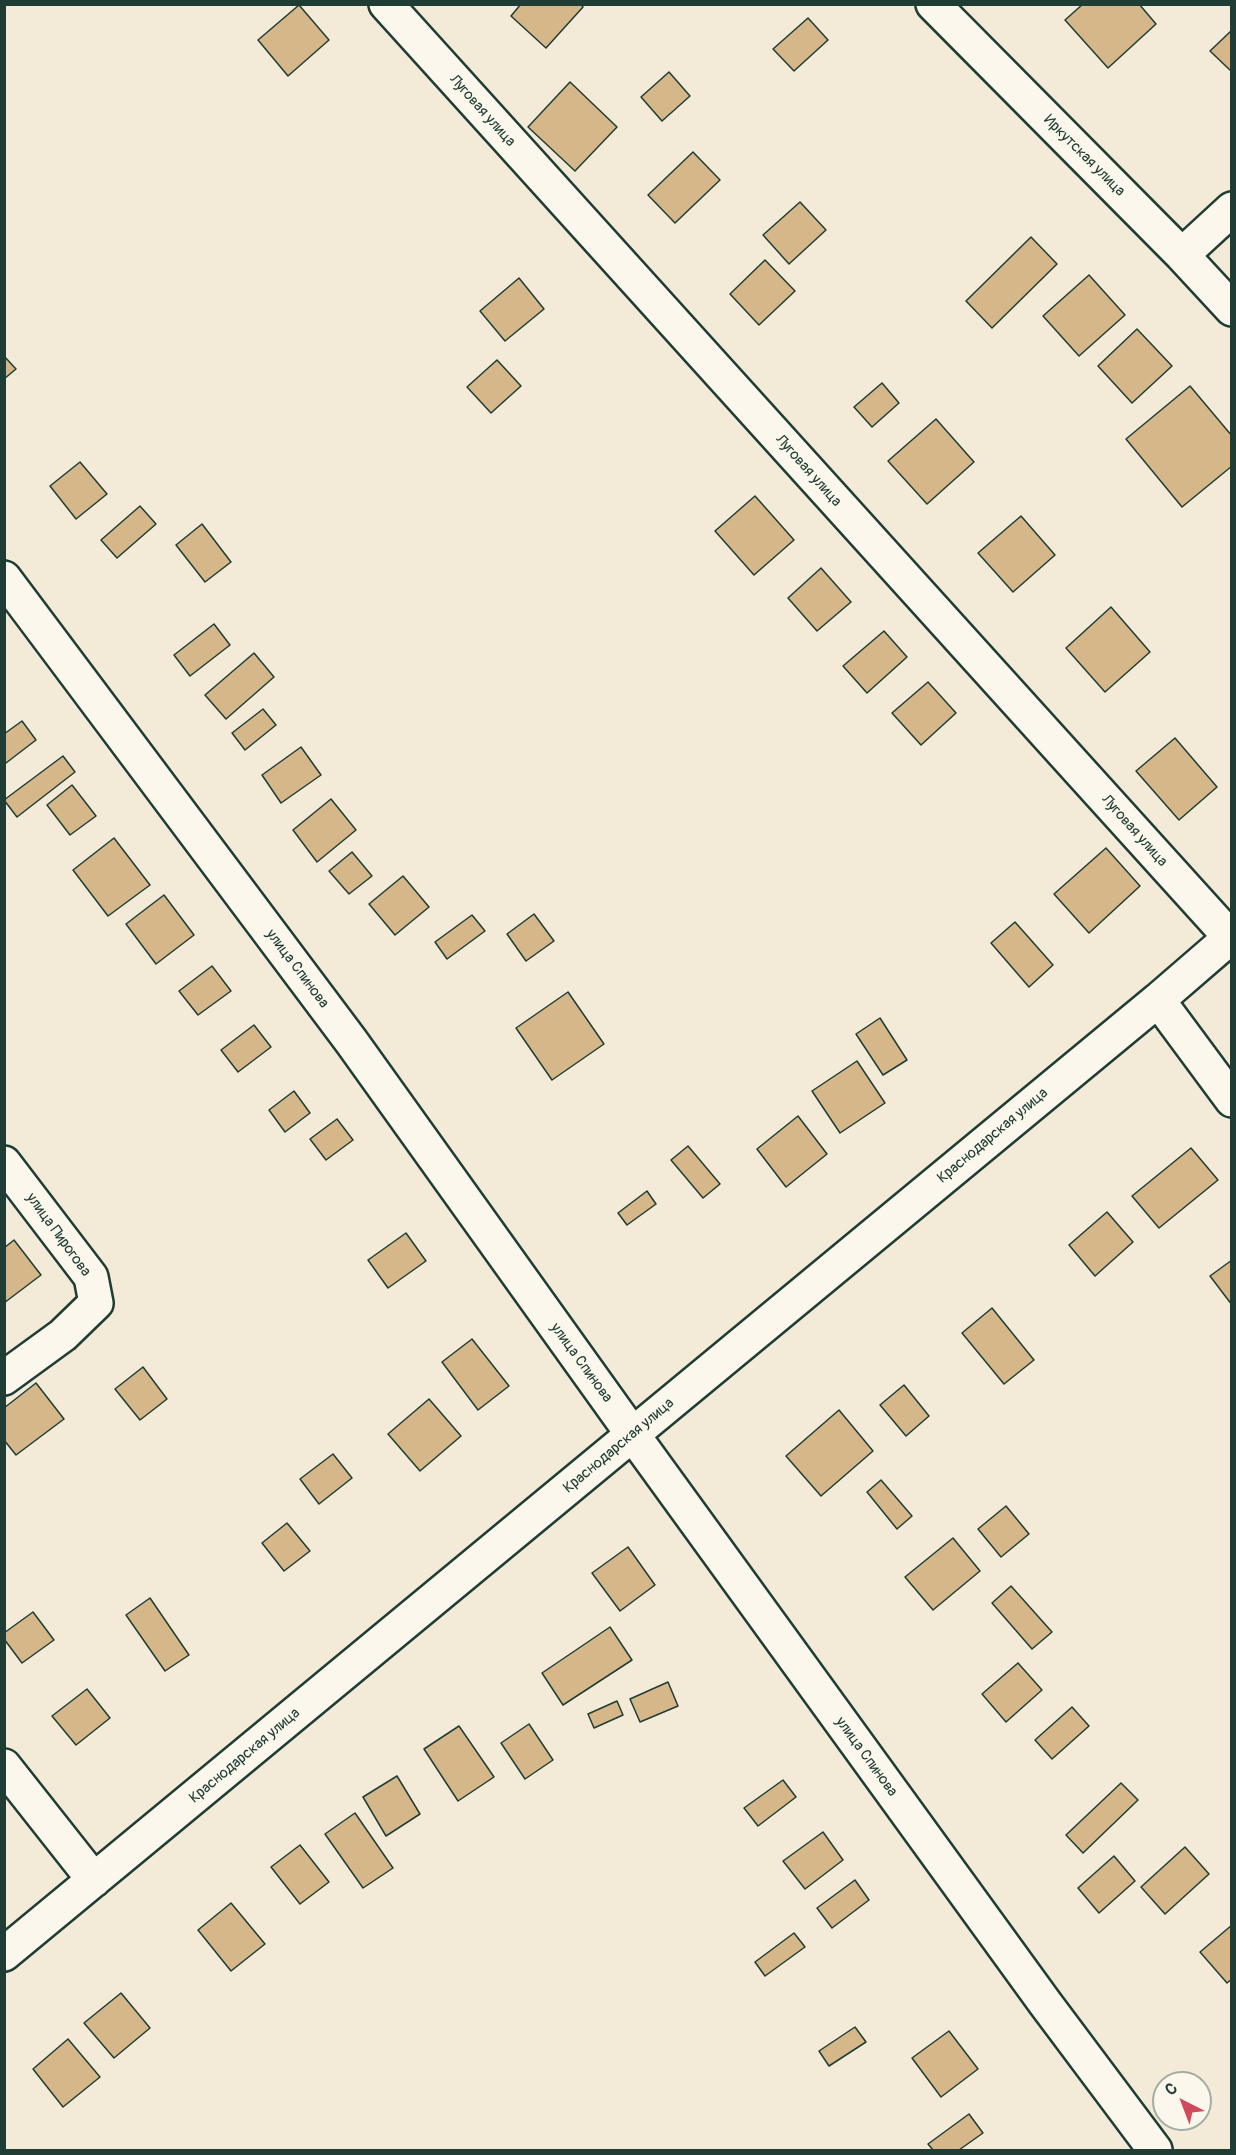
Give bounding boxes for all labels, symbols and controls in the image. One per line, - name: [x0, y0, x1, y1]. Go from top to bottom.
- street label: Луговая улица: [445, 71, 519, 151]
- street label: Иркутская улица: [1040, 112, 1128, 200]
- street label: Луговая улица: [771, 431, 845, 511]
- street label: Луговая улица: [1097, 791, 1171, 871]
- street label: улица Спинова: [262, 926, 332, 1012]
- street label: Краснодарская улица: [934, 1084, 1052, 1188]
- street label: улица Пирогова: [22, 1190, 94, 1280]
- street label: улица Спинова: [546, 1320, 616, 1406]
- street label: Краснодарская улица: [560, 1394, 678, 1498]
- street label: Краснодарская улица: [186, 1704, 304, 1808]
- street label: улица Спинова: [831, 1714, 901, 1800]
- north arrow: [1152, 2071, 1212, 2131]
- text: С: [1161, 2078, 1182, 2100]

